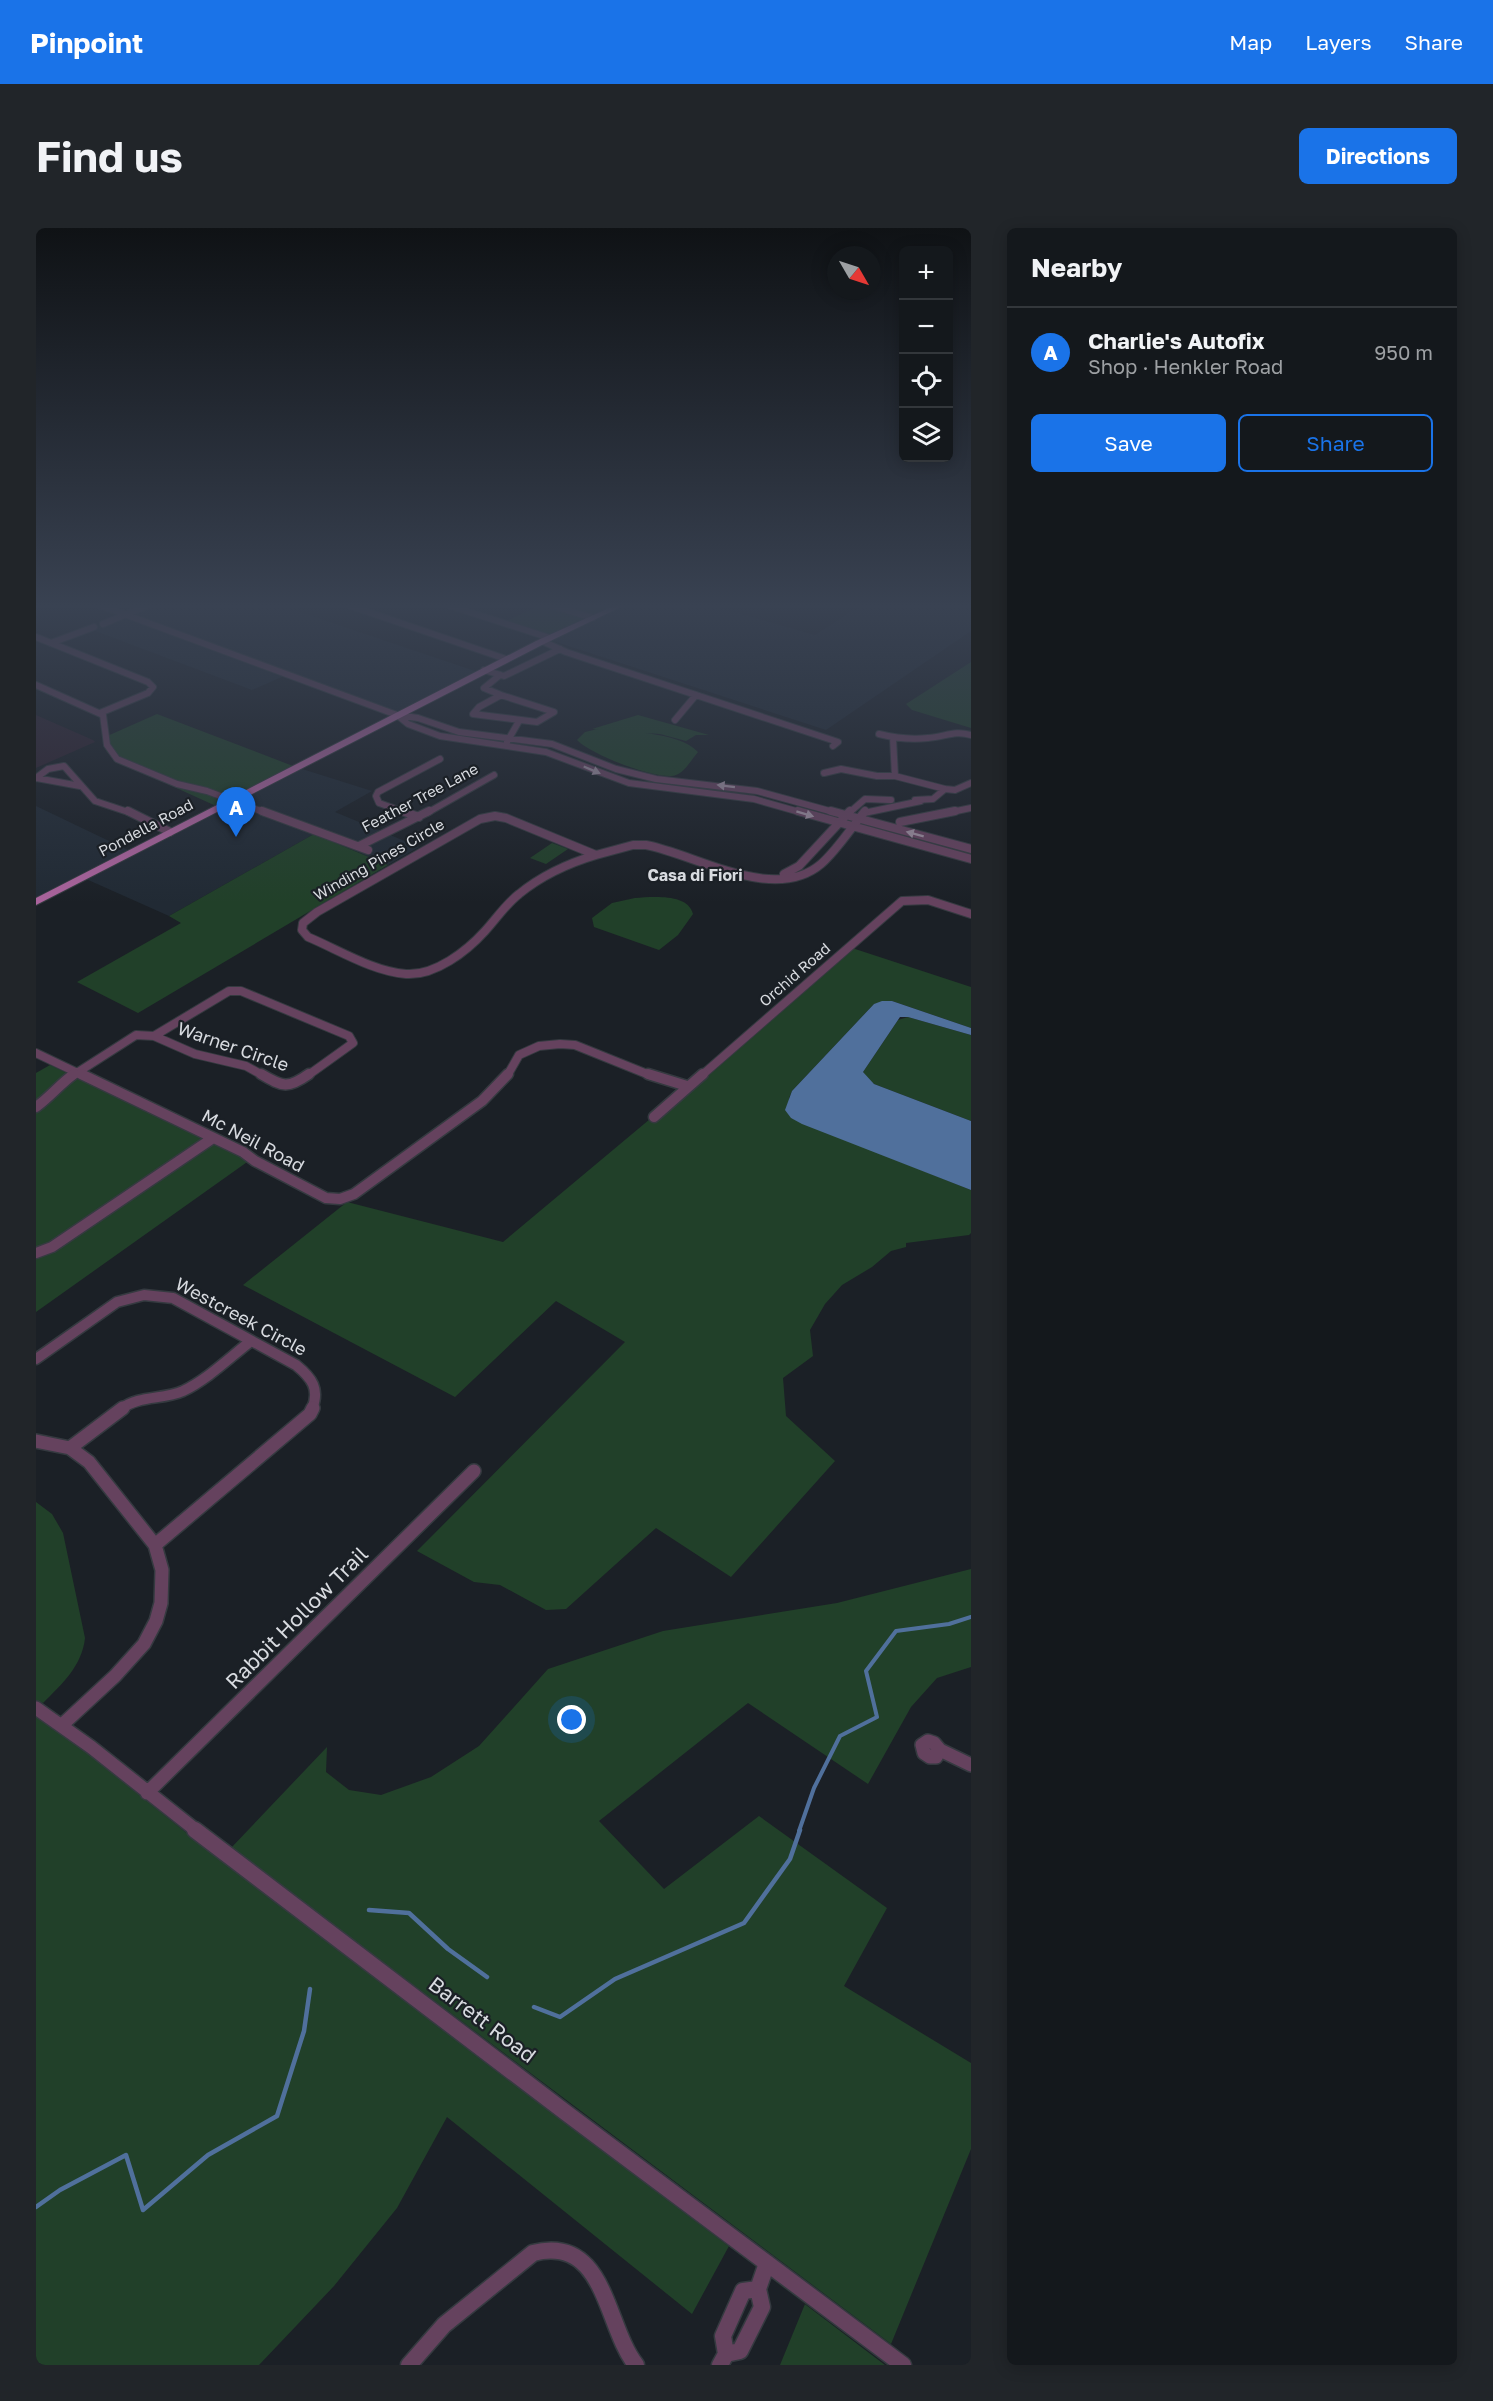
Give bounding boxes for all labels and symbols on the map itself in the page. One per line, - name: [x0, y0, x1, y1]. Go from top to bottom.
- north arrow: [827, 246, 881, 300]
- street label: Feather Tree Lane: [358, 759, 481, 835]
- one-way arrow: [584, 765, 602, 775]
- one-way arrow: [716, 781, 735, 790]
- pin: A: [216, 788, 256, 837]
- street label: Pondella Road: [95, 795, 196, 860]
- one-way arrow: [796, 810, 814, 819]
- street label: Winding Pines Circle: [310, 814, 447, 904]
- one-way arrow: [905, 829, 923, 838]
- district label: Casa di Fiori: [647, 865, 743, 885]
- street label: Orchid Road: [755, 939, 833, 1010]
- street label: Warner Circle: [175, 1017, 292, 1075]
- street label: Mc Neil Road: [198, 1104, 309, 1176]
- street label: Westcreek Circle: [172, 1272, 311, 1360]
- street label: Rabbit Hollow Trail: [220, 1541, 373, 1694]
- your location: [557, 1705, 586, 1734]
- street label: Barrett Road: [424, 1970, 541, 2068]

